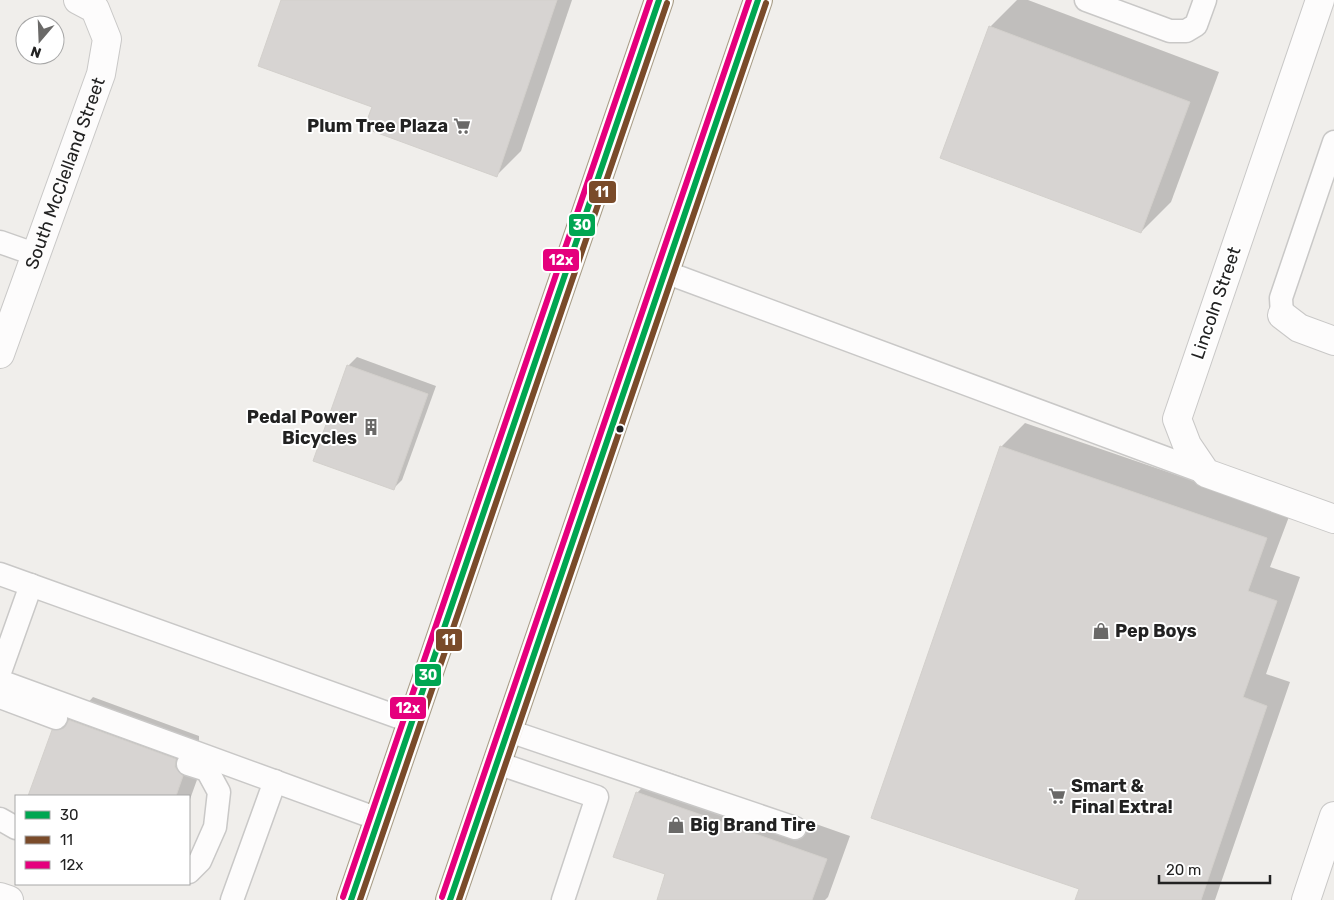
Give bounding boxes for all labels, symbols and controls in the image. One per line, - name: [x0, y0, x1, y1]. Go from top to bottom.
- north arrow: [15, 15, 65, 65]
- text: N: [28, 42, 43, 61]
- street label: South McClelland Street: [20, 74, 110, 272]
- place label: Plum Tree Plaza: [307, 115, 448, 137]
- supermarket icon: Plum Tree Plaza: [452, 116, 472, 136]
- line badge: 11: [588, 180, 617, 204]
- text: 11: [595, 184, 609, 201]
- line badge: 30: [568, 213, 596, 237]
- text: 30: [573, 217, 591, 234]
- street label: Lincoln Street: [1186, 244, 1246, 362]
- line badge: 12x: [542, 248, 580, 272]
- text: 12x: [549, 252, 574, 269]
- place label: Pedal Power Bicycles: [247, 406, 357, 449]
- building icon: Pedal Power Bicycles: [361, 417, 381, 437]
- unlabelled marker: [615, 424, 625, 434]
- place label: Pep Boys: [1115, 620, 1197, 642]
- shop icon: Pep Boys: [1091, 621, 1111, 641]
- line badge: 11: [435, 628, 463, 652]
- text: 11: [442, 632, 456, 649]
- line badge: 30: [414, 663, 442, 687]
- text: 30: [419, 667, 437, 684]
- line badge: 12x: [389, 696, 427, 720]
- text: 12x: [396, 700, 421, 717]
- place label: Smart & Final Extra!: [1071, 775, 1173, 818]
- supermarket icon: Smart & Final Extra!: [1047, 786, 1067, 806]
- legend: [15, 795, 190, 885]
- text: 30: [60, 806, 79, 824]
- place label: Big Brand Tire: [690, 814, 816, 836]
- shop icon: Big Brand Tire: [666, 815, 686, 835]
- text: 11: [60, 831, 73, 849]
- scale bar: [1159, 852, 1270, 884]
- text: 12x: [60, 856, 83, 874]
- text: 20 m: [1166, 861, 1201, 879]

